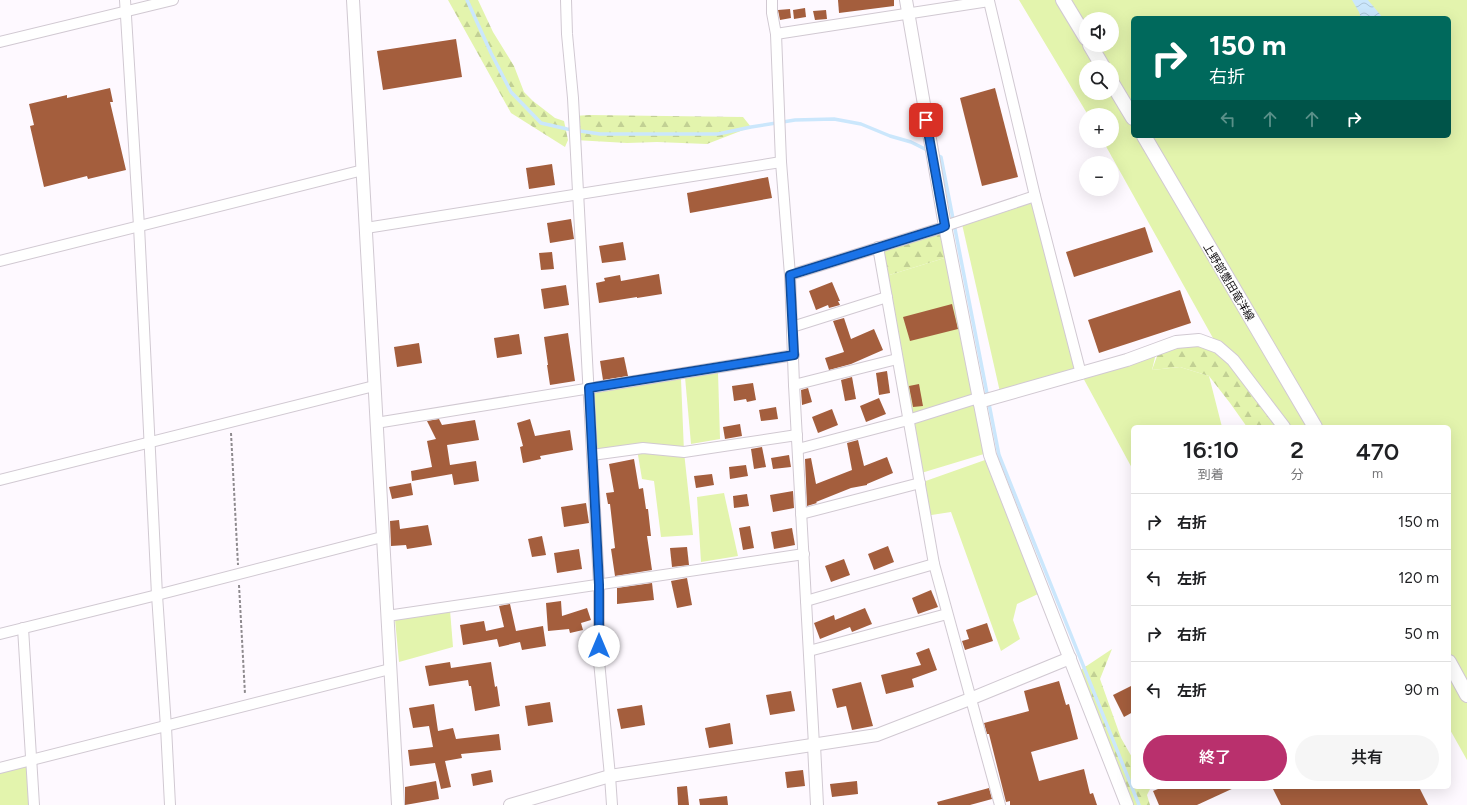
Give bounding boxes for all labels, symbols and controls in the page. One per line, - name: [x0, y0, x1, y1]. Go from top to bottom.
- map controls: [1079, 12, 1119, 196]
- button: sound: [1079, 12, 1119, 52]
- text: 150 m: [1209, 28, 1286, 62]
- icon: right: [1143, 32, 1195, 84]
- button: search: [1079, 60, 1119, 100]
- text: 右折: [1209, 66, 1245, 88]
- pin: [909, 103, 943, 137]
- button: +: [1079, 108, 1119, 148]
- icon: left: [1217, 108, 1239, 130]
- icon: ahead: [1259, 108, 1281, 130]
- icon: ahead: [1301, 108, 1323, 130]
- icon: right: [1343, 108, 1365, 130]
- icon: arrive: [915, 109, 937, 131]
- button: −: [1079, 156, 1119, 196]
- street label: 上野部豊田竜洋線: [1200, 241, 1257, 323]
- text: 16:10: [1183, 435, 1239, 464]
- text: 2: [1290, 435, 1304, 464]
- text: 470: [1356, 437, 1399, 466]
- text: m: [1372, 466, 1383, 481]
- text: 到着: [1198, 467, 1224, 482]
- text: 分: [1291, 467, 1304, 482]
- icon: right: [1143, 511, 1165, 533]
- text: 150 m: [1398, 513, 1439, 531]
- text: 右折: [1177, 514, 1207, 532]
- icon: left: [1143, 567, 1165, 589]
- text: 120 m: [1398, 569, 1439, 587]
- text: 左折: [1177, 570, 1207, 588]
- icon: right: [1143, 623, 1165, 645]
- position arrow: [578, 625, 620, 667]
- text: 50 m: [1404, 625, 1439, 643]
- text: 右折: [1177, 626, 1207, 644]
- icon: left: [1143, 679, 1165, 701]
- text: 90 m: [1404, 681, 1439, 699]
- text: 左折: [1177, 682, 1207, 700]
- button: 終了: [1143, 735, 1287, 781]
- button: 共有: [1295, 735, 1439, 781]

